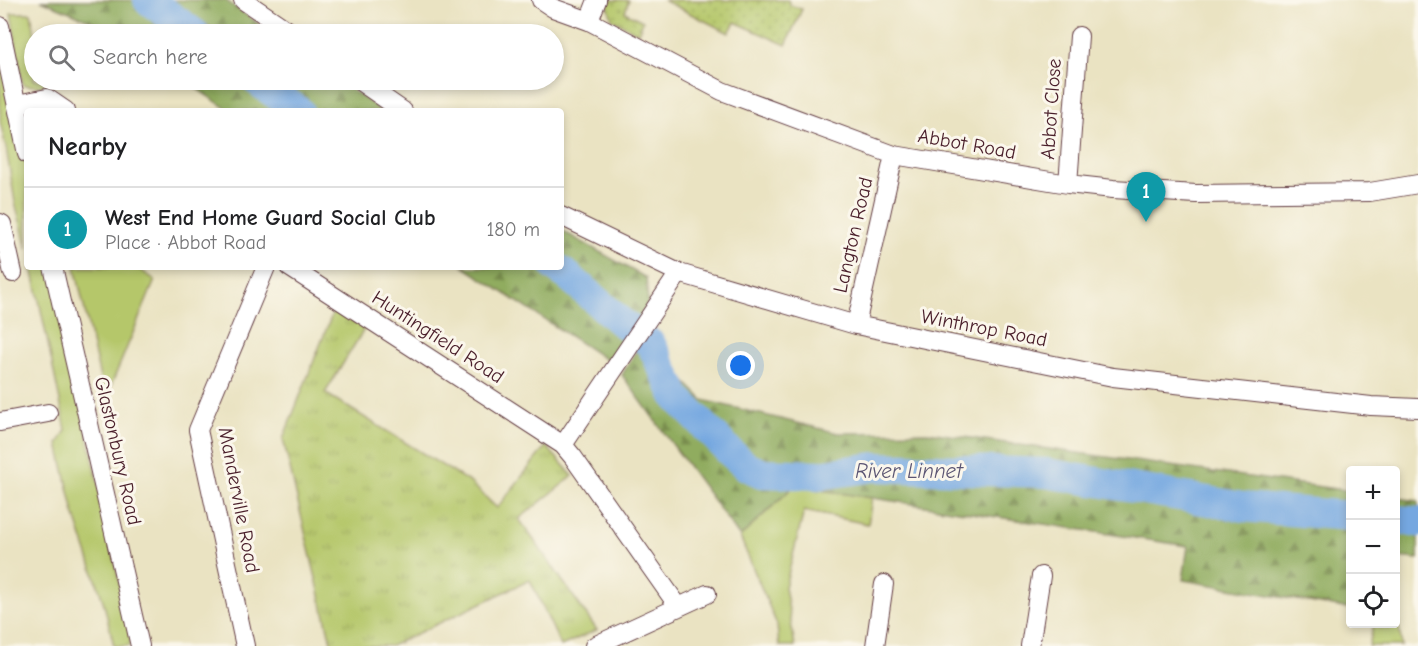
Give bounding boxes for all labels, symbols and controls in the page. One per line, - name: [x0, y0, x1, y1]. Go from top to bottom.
- search box: [24, 24, 564, 90]
- icon: search: [45, 41, 78, 74]
- text: Search here: [93, 44, 208, 70]
- street label: Abbot Close: [1036, 58, 1066, 160]
- street label: Abbot Road: [916, 124, 1018, 164]
- text: Nearby: [48, 132, 127, 162]
- pin: 1: [1126, 172, 1166, 222]
- street label: Langton Road: [828, 175, 878, 295]
- text: West End Home Guard Social Club: [105, 205, 436, 231]
- text: 1: [64, 218, 71, 241]
- text: 180 m: [486, 218, 540, 241]
- text: Place · Abbot Road: [105, 231, 266, 254]
- street label: Huntingfield Road: [368, 286, 508, 388]
- street label: Winthrop Road: [919, 304, 1049, 352]
- your location: [726, 351, 755, 380]
- street label: Glastonbury Road: [90, 374, 146, 528]
- street label: Manderville Road: [214, 425, 264, 575]
- water label: River Linnet: [855, 459, 964, 483]
- map controls: [1346, 466, 1400, 628]
- button: +: [1346, 466, 1400, 520]
- button: −: [1346, 520, 1400, 574]
- button: locate: [1346, 574, 1400, 628]

